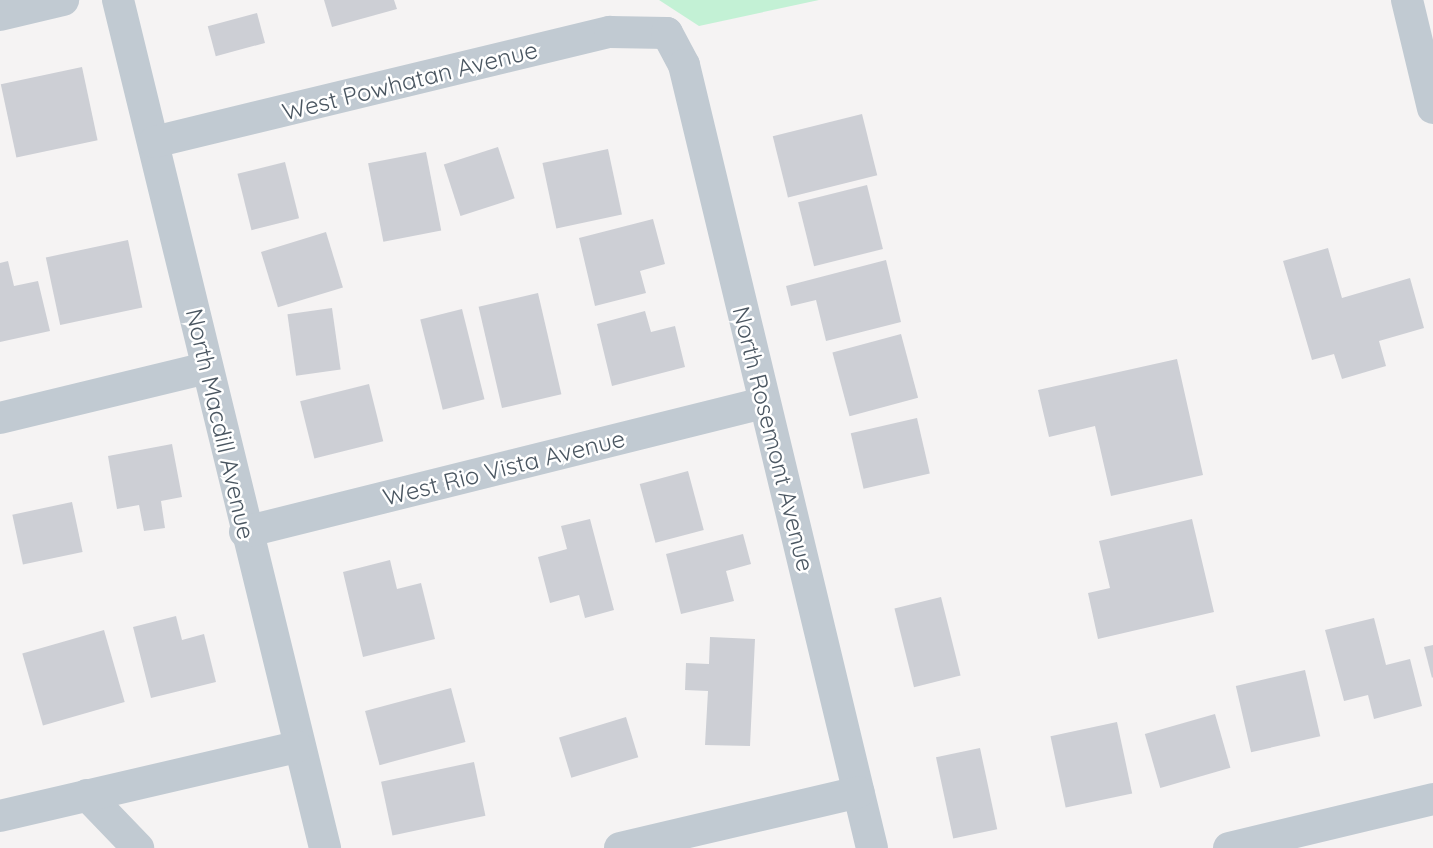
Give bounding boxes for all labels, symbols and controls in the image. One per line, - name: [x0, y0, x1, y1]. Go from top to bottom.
- street label: West Powhatan Avenue: [279, 35, 541, 127]
- street label: North Rosemont Avenue: [726, 304, 820, 574]
- street label: North Macdill Avenue: [179, 306, 261, 542]
- street label: West Rio Vista Avenue: [380, 424, 628, 512]

